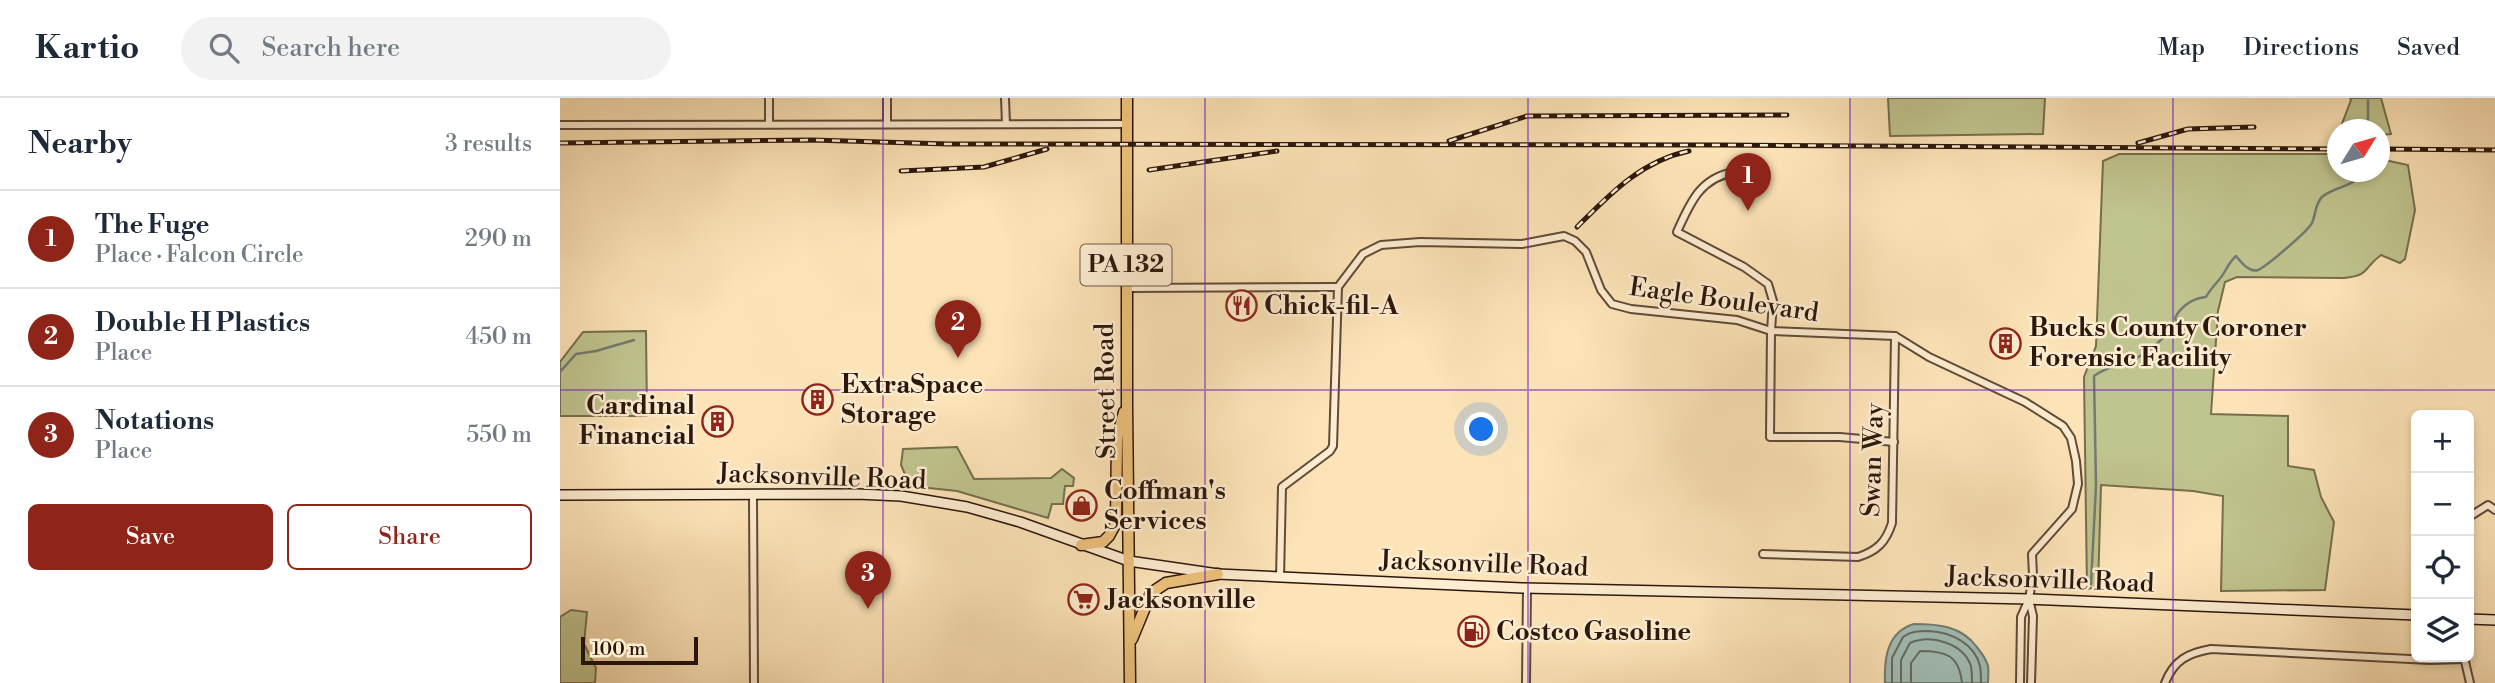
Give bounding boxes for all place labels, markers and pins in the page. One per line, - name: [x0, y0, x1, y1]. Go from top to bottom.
- pin: 1: [1725, 153, 1771, 211]
- restaurant icon: Chick-fil-A: [1224, 289, 1258, 323]
- place label: Chick-fil-A: [1264, 290, 1399, 322]
- pin: 2: [935, 300, 981, 358]
- place label: Bucks County Coroner Forensic Facility: [2029, 312, 2307, 374]
- building icon: Bucks County Coroner Forensic Facility: [1989, 326, 2023, 360]
- place label: ExtraSpace Storage: [841, 369, 983, 431]
- building icon: ExtraSpace Storage: [801, 383, 835, 417]
- place label: Cardinal Financial: [579, 390, 695, 452]
- building icon: Cardinal Financial: [701, 404, 735, 438]
- place label: Coffman's Services: [1104, 475, 1226, 537]
- shop icon: Coffman's Services: [1064, 489, 1098, 523]
- pin: 3: [845, 551, 891, 609]
- supermarket icon: Jacksonville: [1067, 583, 1101, 617]
- place label: Jacksonville: [1104, 584, 1256, 616]
- fuel station icon: Costco Gasoline: [1456, 615, 1490, 649]
- place label: Costco Gasoline: [1496, 616, 1691, 648]

